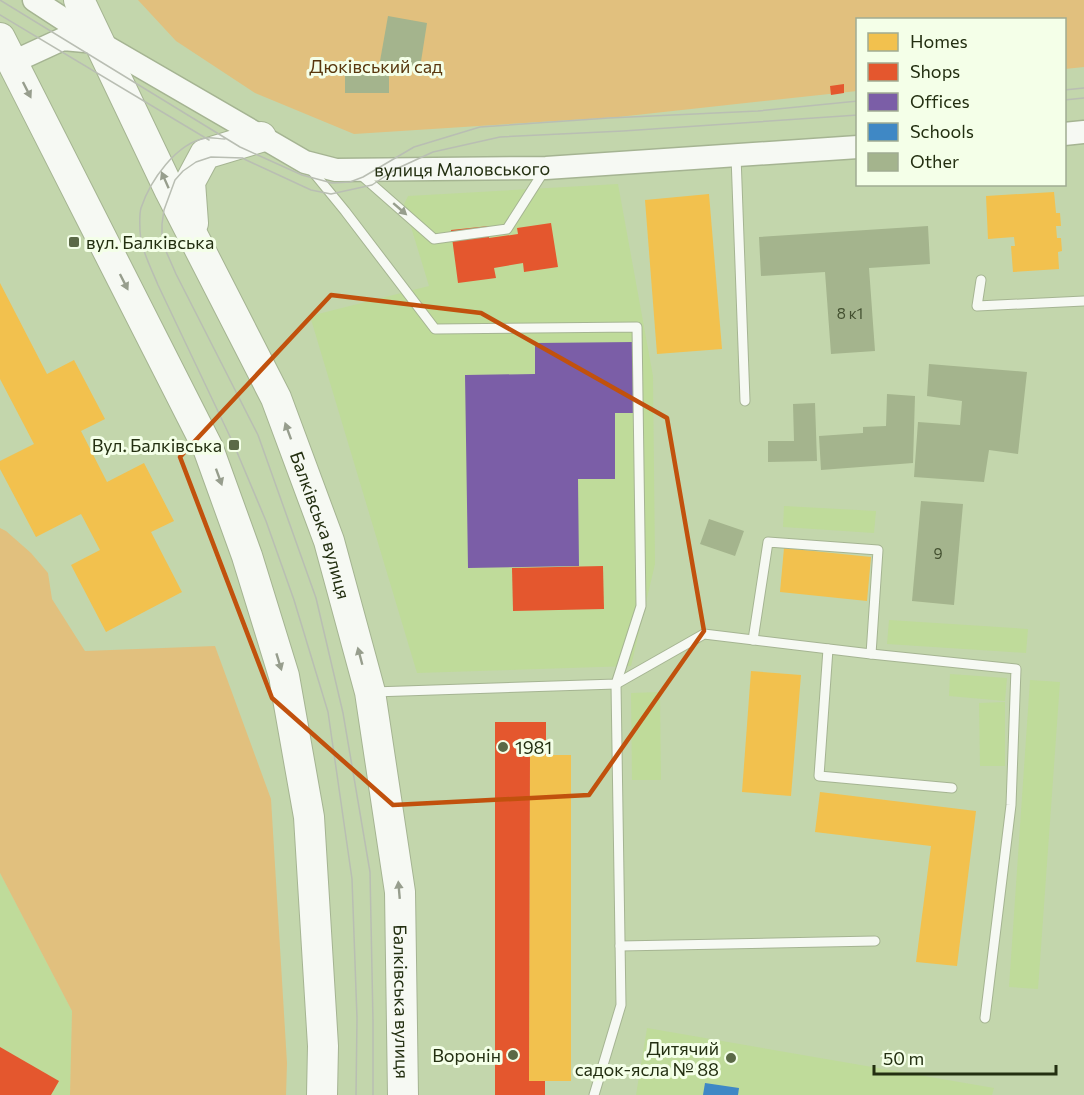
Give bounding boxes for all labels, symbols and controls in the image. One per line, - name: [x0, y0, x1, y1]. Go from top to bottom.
- legend: [856, 18, 1066, 186]
- text: Homes: [910, 30, 968, 52]
- park label: Дюківський сад: [309, 55, 443, 77]
- text: Shops: [910, 60, 960, 82]
- one-way arrow: [22, 81, 31, 98]
- text: Offices: [910, 90, 970, 112]
- text: Schools: [910, 120, 974, 142]
- text: Other: [910, 150, 959, 172]
- street label: вулиця Маловського: [374, 157, 550, 181]
- one-way arrow: [161, 172, 170, 189]
- one-way arrow: [392, 202, 407, 215]
- place label: вул. Балківська: [86, 231, 214, 253]
- marker: вул. Балківська: [67, 235, 81, 249]
- one-way arrow: [120, 274, 129, 291]
- house number: 8 к1: [837, 304, 863, 322]
- one-way arrow: [283, 421, 293, 439]
- place label: Вул. Балківська: [92, 434, 222, 456]
- marker: Вул. Балківська: [227, 438, 241, 452]
- street label: Балківська вулиця: [286, 448, 355, 601]
- one-way arrow: [214, 468, 224, 486]
- house number: 9: [933, 544, 943, 562]
- one-way arrow: [355, 647, 365, 665]
- one-way arrow: [275, 653, 284, 671]
- place label: 1981: [515, 736, 552, 758]
- marker: 1981: [496, 740, 510, 754]
- one-way arrow: [394, 880, 404, 899]
- street label: Балківська вулиця: [389, 924, 414, 1079]
- place label: Дитячий садок-ясла № 88: [575, 1037, 719, 1080]
- scale bar: [874, 1038, 1056, 1076]
- place label: Воронін: [432, 1044, 501, 1066]
- text: 50 m: [883, 1047, 924, 1069]
- marker: Воронін: [506, 1048, 520, 1062]
- marker: Дитячий садок-ясла № 88: [724, 1051, 738, 1065]

